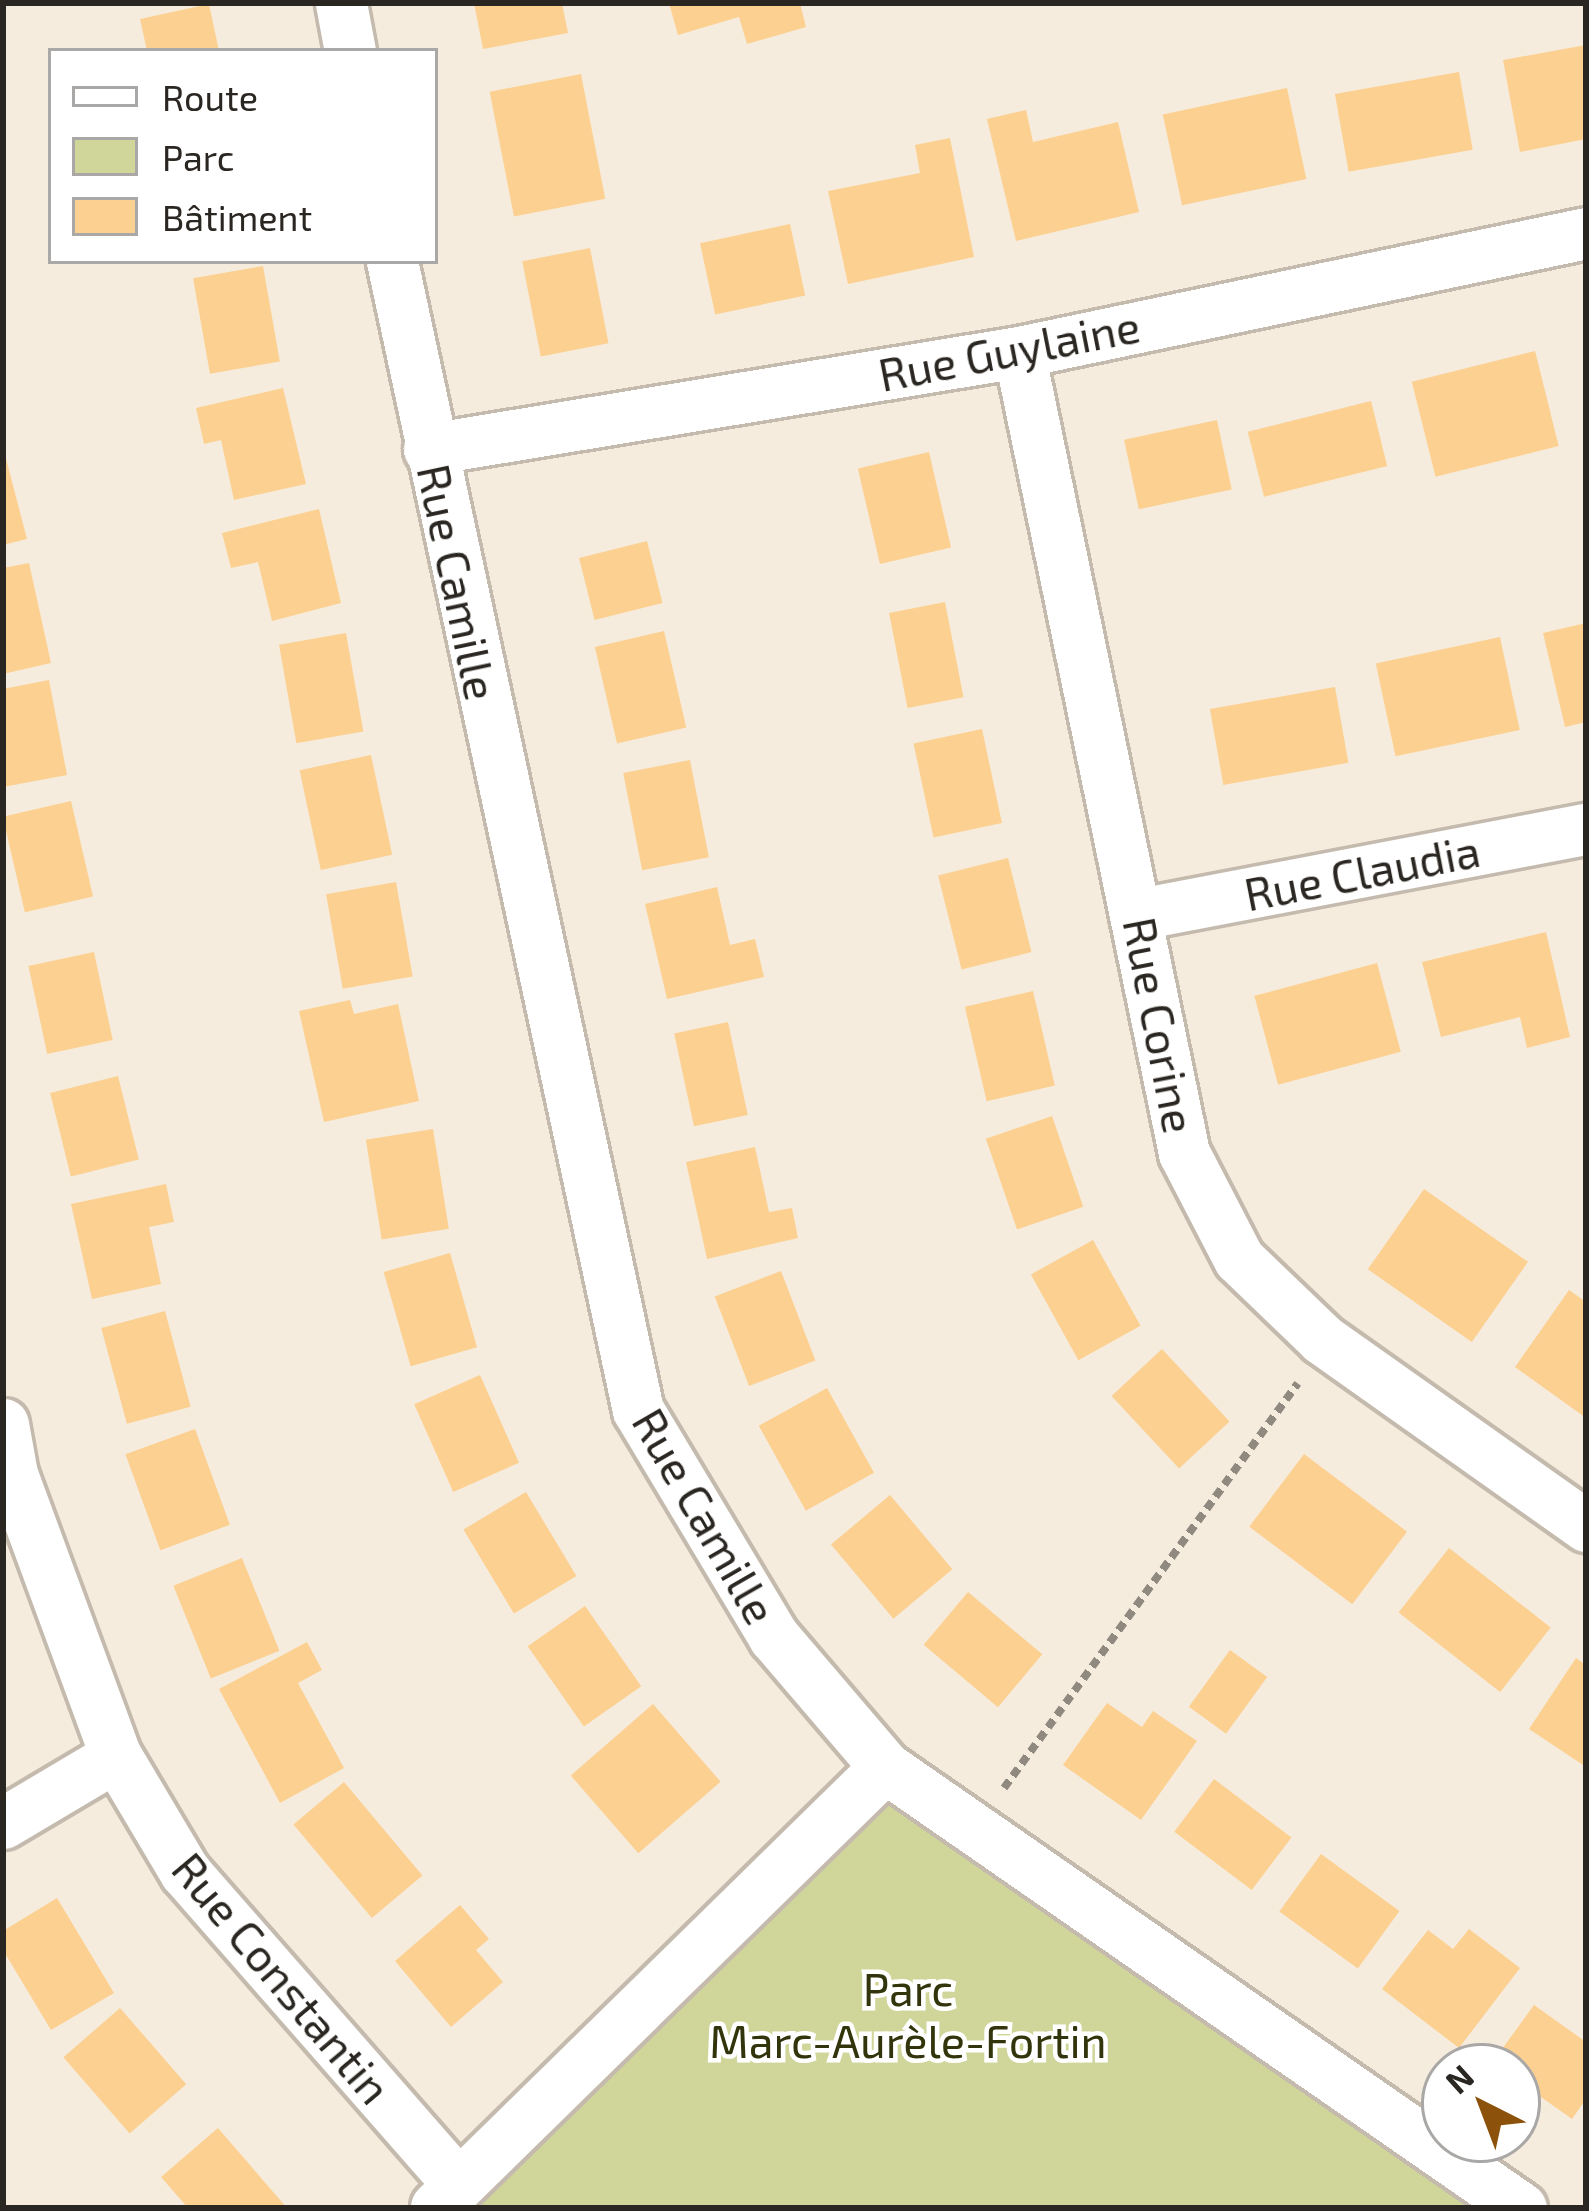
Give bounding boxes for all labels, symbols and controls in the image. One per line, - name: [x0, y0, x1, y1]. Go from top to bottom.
- legend: [48, 48, 438, 264]
- text: Route: [162, 75, 258, 118]
- text: Parc: [162, 135, 234, 178]
- text: Bâtiment: [162, 195, 312, 238]
- street label: Rue Guylaine: [874, 298, 1144, 402]
- street label: Rue Camille: [407, 459, 509, 705]
- street label: Rue Claudia: [1240, 823, 1484, 921]
- street label: Rue Corine: [1113, 913, 1207, 1137]
- street label: Rue Camille: [622, 1399, 788, 1633]
- street label: Rue Constantin: [162, 1842, 402, 2114]
- park label: Parc Marc-Aurèle-Fortin: [709, 1962, 1107, 2068]
- north arrow: [1421, 2043, 1541, 2163]
- text: N: [1437, 2056, 1481, 2101]

